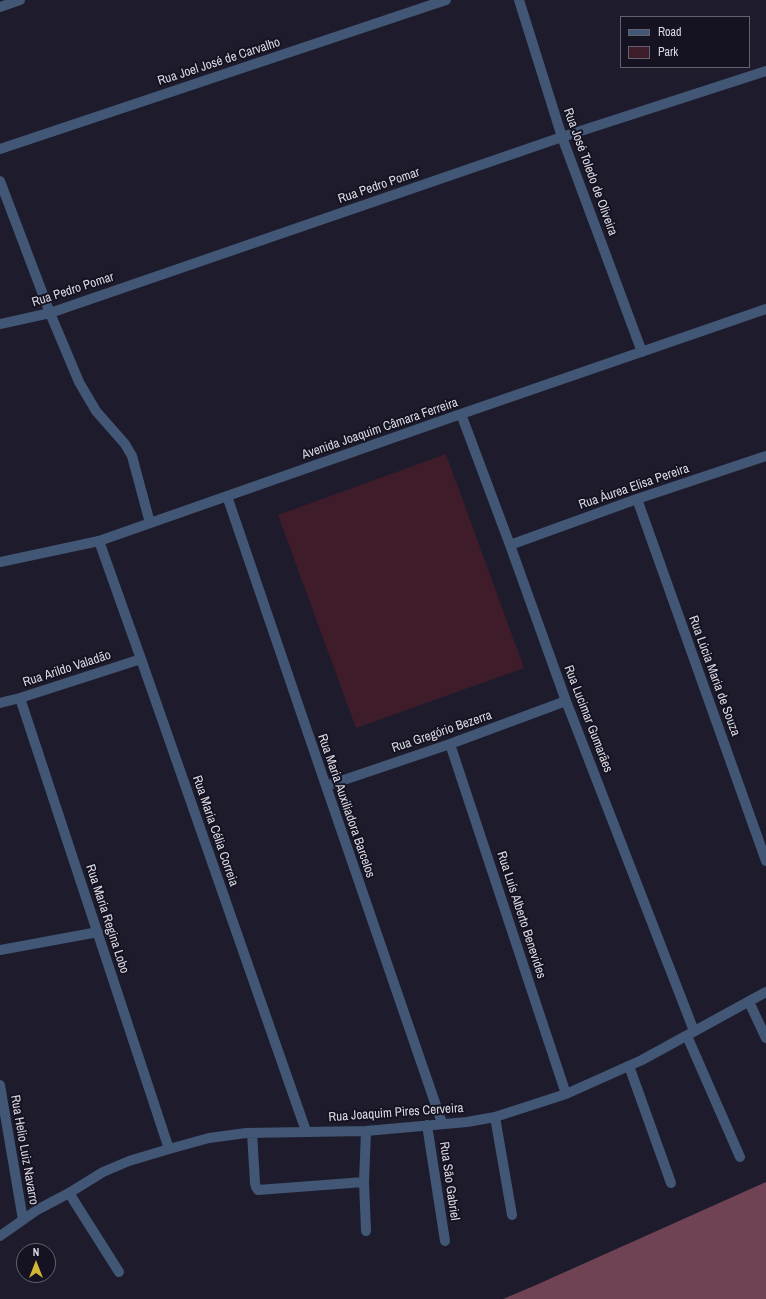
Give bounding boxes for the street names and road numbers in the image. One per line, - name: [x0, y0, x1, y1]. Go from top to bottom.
- street label: Rua Joel José de Carvalho: [156, 35, 282, 89]
- street label: Rua José Toledo de Oliveira: [560, 106, 620, 238]
- street label: Rua Pedro Pomar: [336, 165, 422, 207]
- street label: Rua Pedro Pomar: [30, 269, 116, 311]
- street label: Avenida Joaquim Câmara Ferreira: [300, 395, 460, 463]
- street label: Rua Áurea Elisa Pereira: [577, 461, 691, 513]
- street label: Rua Lúcia Maria de Souza: [685, 614, 743, 738]
- street label: Rua Arildo Valadão: [21, 647, 113, 691]
- street label: Rua Lucimar Gumarães: [560, 663, 616, 775]
- street label: Rua Gregório Bezerra: [390, 708, 494, 756]
- street label: Rua Maria Auxiliadora Barcelos: [314, 732, 378, 880]
- street label: Rua Maria Célia Correia: [189, 774, 241, 888]
- street label: Rua Luís Alberto Benevides: [493, 849, 549, 981]
- street label: Rua Maria Regina Lobo: [82, 862, 132, 976]
- street label: Rua Helio Luiz Navarro: [7, 1094, 41, 1206]
- street label: Rua Joaquim Pires Cerveira: [328, 1101, 464, 1125]
- street label: Rua Sāo Gabriel: [436, 1141, 462, 1221]

